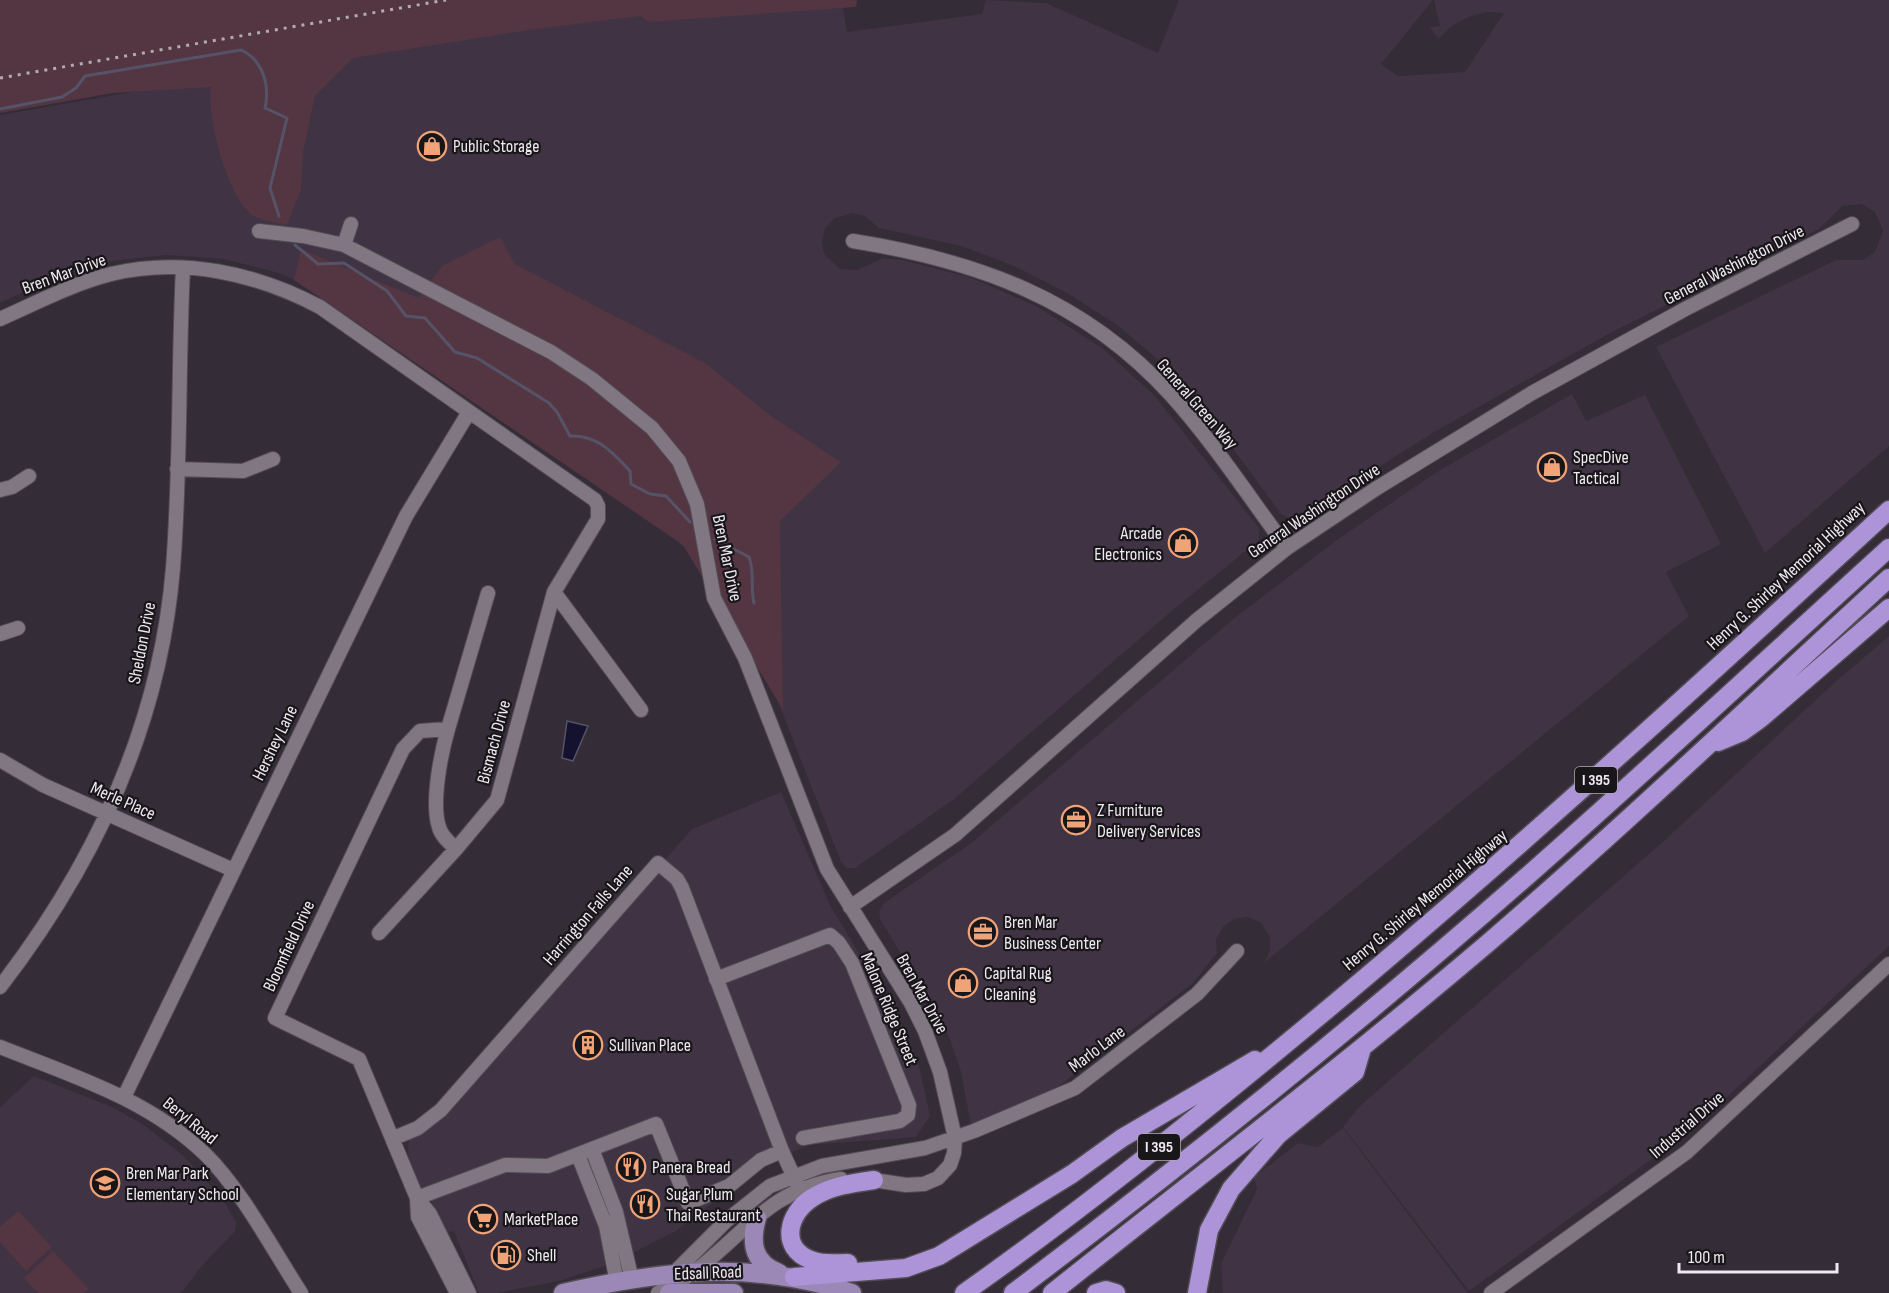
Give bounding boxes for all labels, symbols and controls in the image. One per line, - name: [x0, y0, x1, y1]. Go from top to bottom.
- shop icon: Public Storage: [416, 130, 448, 162]
- place label: Public Storage: [453, 136, 539, 157]
- street label: General Washington Drive: [1660, 221, 1808, 309]
- street label: Bren Mar Drive: [19, 249, 109, 299]
- street label: General Green Way: [1152, 354, 1242, 454]
- place label: SpecDive Tactical: [1573, 447, 1629, 489]
- shop icon: SpecDive Tactical: [1536, 451, 1568, 483]
- street label: General Washington Drive: [1244, 459, 1384, 563]
- street label: Henry G. Shirley Memorial Highway: [1703, 497, 1869, 655]
- street label: Bren Mar Drive: [708, 513, 746, 603]
- place label: Arcade Electronics: [1094, 523, 1162, 565]
- shop icon: Arcade Electronics: [1167, 527, 1199, 559]
- street label: Sheldon Drive: [124, 600, 160, 686]
- street label: Bismach Drive: [473, 698, 515, 786]
- street label: Hershey Lane: [248, 702, 302, 784]
- road number: I 395: [1575, 767, 1617, 793]
- street label: Merle Place: [87, 777, 159, 825]
- place label: Z Furniture Delivery Services: [1097, 800, 1201, 842]
- office icon: Z Furniture Delivery Services: [1060, 804, 1092, 836]
- street label: Henry G. Shirley Memorial Highway: [1338, 825, 1512, 975]
- street label: Harrington Falls Lane: [539, 861, 637, 969]
- street label: Bloomfield Drive: [259, 897, 319, 995]
- place label: Bren Mar Business Center: [1004, 912, 1101, 954]
- office icon: Bren Mar Business Center: [967, 916, 999, 948]
- street label: Malone Ridge Street: [856, 949, 922, 1069]
- street label: Bren Mar Drive: [892, 951, 952, 1037]
- place label: Capital Rug Cleaning: [984, 963, 1052, 1005]
- shop icon: Capital Rug Cleaning: [947, 967, 979, 999]
- street label: Marlo Lane: [1065, 1021, 1129, 1077]
- building icon: Sullivan Place: [572, 1029, 604, 1061]
- place label: Sullivan Place: [609, 1035, 691, 1056]
- street label: Industrial Drive: [1646, 1087, 1728, 1163]
- street label: Beryl Road: [159, 1093, 221, 1149]
- road number: I 395: [1138, 1134, 1180, 1160]
- restaurant icon: Panera Bread: [615, 1151, 647, 1183]
- place label: Panera Bread: [652, 1157, 730, 1178]
- place label: Bren Mar Park Elementary School: [126, 1163, 239, 1205]
- school or university icon: Bren Mar Park Elementary School: [89, 1167, 121, 1199]
- place label: Sugar Plum Thai Restaurant: [666, 1184, 761, 1226]
- restaurant icon: Sugar Plum Thai Restaurant: [629, 1188, 661, 1220]
- supermarket icon: MarketPlace: [467, 1203, 499, 1235]
- place label: MarketPlace: [504, 1209, 578, 1230]
- scale bar: [1679, 1236, 1836, 1274]
- fuel station icon: Shell: [490, 1239, 522, 1271]
- place label: Shell: [527, 1245, 556, 1266]
- text: 100 m: [1688, 1247, 1725, 1268]
- street label: Edsall Road: [674, 1261, 742, 1285]

